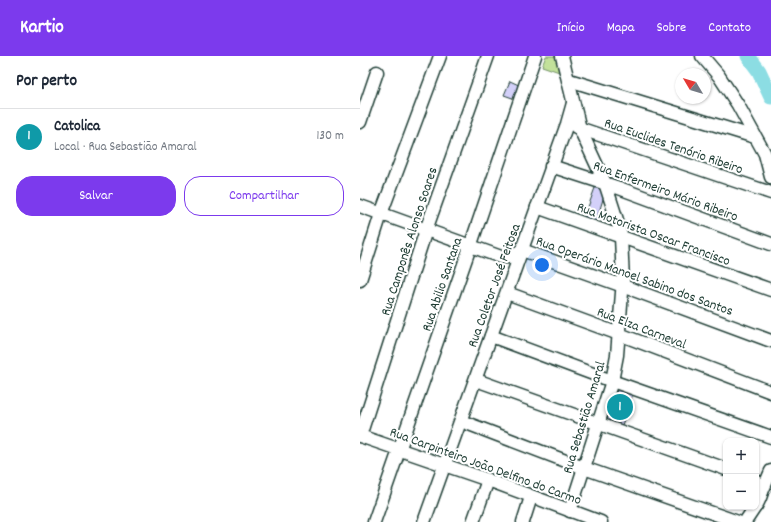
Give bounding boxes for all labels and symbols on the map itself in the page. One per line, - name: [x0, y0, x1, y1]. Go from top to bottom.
- north arrow: [675, 68, 711, 104]
- street label: Rua Euclides Tenório Ribeiro: [601, 114, 745, 180]
- street label: Rua Enfermeiro Mário Ribeiro: [590, 156, 740, 227]
- street label: Rua Camponês Alonso Soares: [376, 165, 443, 319]
- street label: Rua Motorista Oscar Francisco: [574, 198, 733, 272]
- street label: Rua Coletor José Feitosa: [463, 221, 527, 350]
- street label: Rua Operário Manoel Sabino dos Santos: [533, 232, 736, 322]
- street label: Rua Abilio Santana: [417, 235, 468, 334]
- your location: [532, 255, 552, 275]
- street label: Rua Elza Carneval: [594, 303, 690, 355]
- street label: Rua Sebastião Amaral: [558, 358, 612, 476]
- pin: 1: [607, 392, 633, 422]
- street label: Rua Carpinteiro João Delfino do Carmo: [387, 423, 584, 511]

